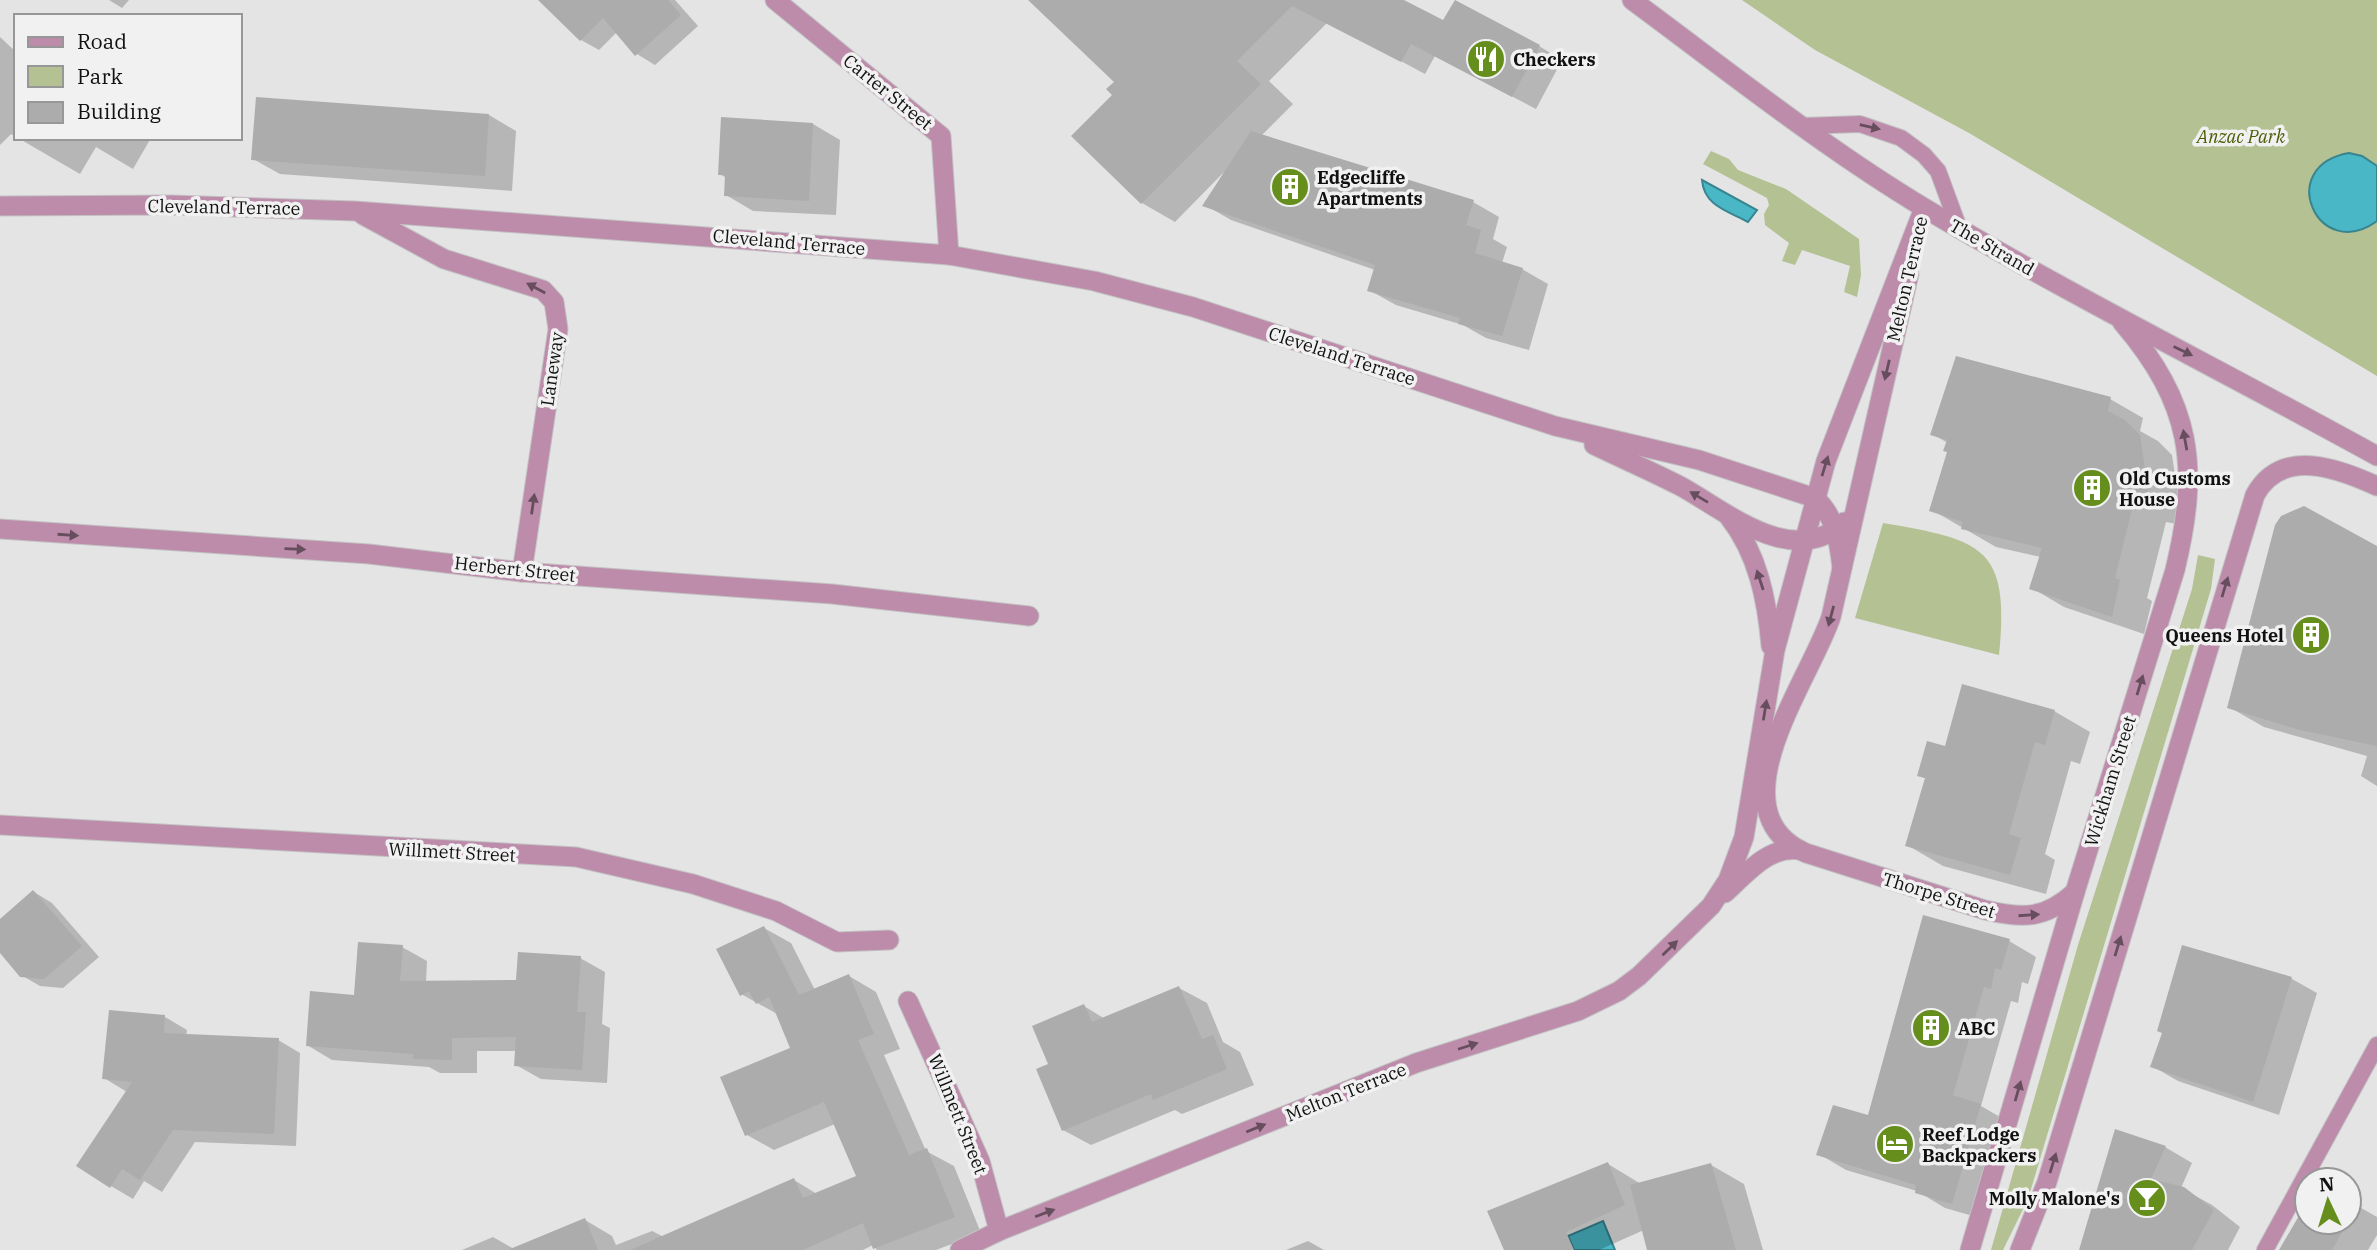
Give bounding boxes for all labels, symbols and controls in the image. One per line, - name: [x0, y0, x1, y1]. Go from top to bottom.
- legend: [14, 14, 242, 140]
- text: Road: [77, 27, 127, 55]
- restaurant icon: Checkers: [1465, 38, 1507, 80]
- place label: Checkers: [1513, 48, 1596, 71]
- street label: Carter Street: [839, 49, 937, 135]
- text: Park: [77, 62, 124, 90]
- text: Building: [77, 97, 162, 125]
- one-way arrow: [1859, 121, 1881, 132]
- park label: Anzac Park: [2196, 125, 2286, 148]
- building icon: Edgecliffe Apartments: [1269, 166, 1311, 208]
- place label: Edgecliffe Apartments: [1317, 166, 1423, 210]
- street label: Cleveland Terrace: [147, 194, 301, 220]
- street label: Melton Terrace: [1881, 214, 1933, 344]
- street label: The Strand: [1946, 214, 2038, 280]
- street label: Cleveland Terrace: [712, 224, 866, 260]
- one-way arrow: [526, 283, 546, 295]
- street label: Cleveland Terrace: [1266, 321, 1418, 391]
- street label: Laneway: [535, 330, 569, 408]
- one-way arrow: [2173, 346, 2193, 357]
- one-way arrow: [1881, 359, 1892, 381]
- one-way arrow: [2179, 429, 2190, 451]
- one-way arrow: [1820, 455, 1830, 476]
- building icon: Old Customs House: [2071, 467, 2113, 509]
- place label: Old Customs House: [2119, 467, 2231, 511]
- one-way arrow: [1689, 491, 1708, 504]
- one-way arrow: [528, 493, 539, 515]
- one-way arrow: [57, 530, 79, 541]
- one-way arrow: [284, 544, 306, 555]
- street label: Herbert Street: [453, 551, 577, 587]
- one-way arrow: [1754, 569, 1765, 590]
- one-way arrow: [2220, 576, 2230, 597]
- one-way arrow: [1825, 605, 1836, 627]
- building icon: Queens Hotel: [2290, 614, 2332, 656]
- place label: Queens Hotel: [2165, 624, 2284, 647]
- one-way arrow: [2135, 674, 2145, 695]
- one-way arrow: [1760, 699, 1771, 721]
- street label: Wickham Street: [2079, 713, 2141, 849]
- street label: Willmett Street: [388, 837, 516, 867]
- street label: Thorpe Street: [1880, 867, 1998, 923]
- one-way arrow: [2018, 909, 2040, 920]
- one-way arrow: [2113, 935, 2123, 956]
- one-way arrow: [1661, 939, 1678, 956]
- building icon: ABC: [1910, 1007, 1952, 1049]
- place label: ABC: [1958, 1017, 1995, 1040]
- one-way arrow: [1458, 1040, 1479, 1051]
- street label: Willmett Street: [923, 1050, 993, 1178]
- street label: Melton Terrace: [1282, 1057, 1410, 1127]
- one-way arrow: [2013, 1080, 2023, 1101]
- one-way arrow: [1246, 1123, 1267, 1134]
- hotel icon: Reef Lodge Backpackers: [1874, 1123, 1916, 1165]
- place label: Reef Lodge Backpackers: [1922, 1123, 2036, 1167]
- one-way arrow: [2048, 1153, 2058, 1174]
- north arrow: [2293, 1166, 2363, 1236]
- text: N: [2318, 1172, 2335, 1197]
- bar icon: Molly Malone's: [2126, 1177, 2168, 1219]
- place label: Molly Malone's: [1989, 1187, 2120, 1210]
- one-way arrow: [1035, 1208, 1056, 1219]

